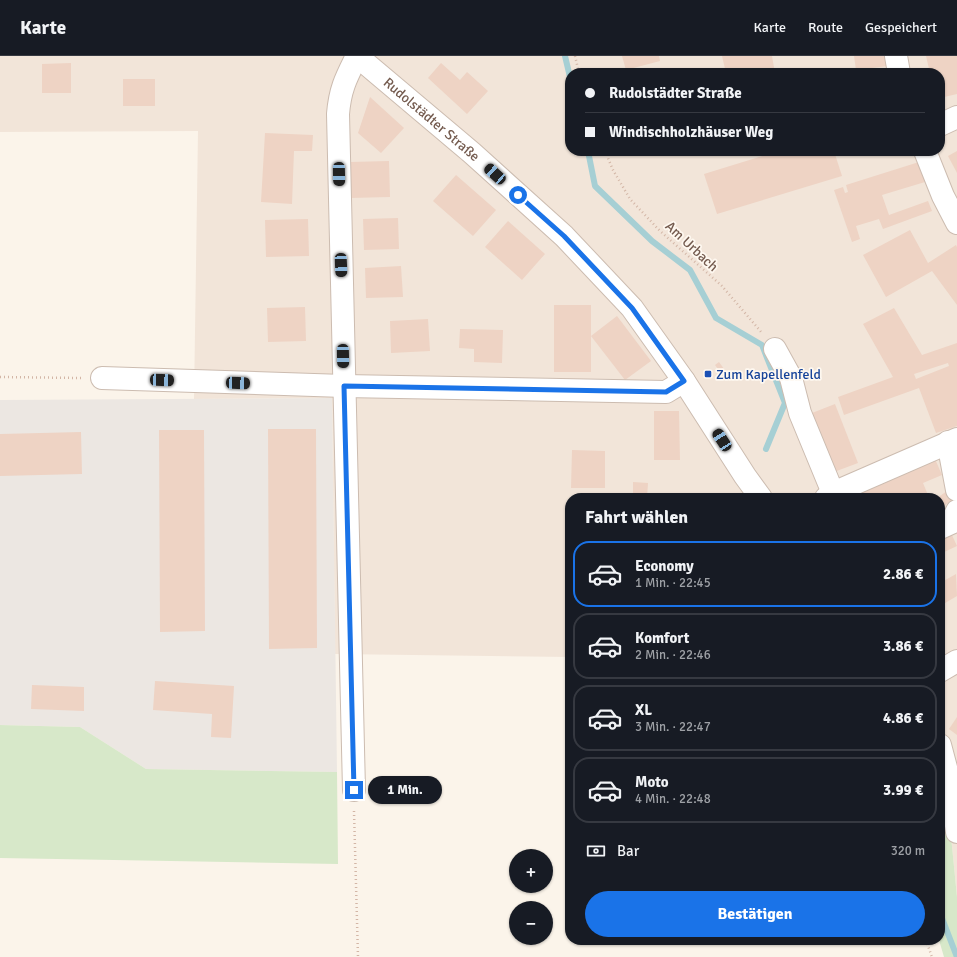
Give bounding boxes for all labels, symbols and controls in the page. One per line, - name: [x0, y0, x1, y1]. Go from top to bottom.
- text: Karte: [20, 16, 66, 40]
- text: Karte: [753, 19, 786, 36]
- text: Route: [808, 19, 843, 36]
- text: Gespeichert: [865, 19, 937, 36]
- street label: Rudolstädter Straße: [380, 74, 483, 165]
- text: Rudolstädter Straße: [609, 84, 742, 102]
- text: Windischholzhäuser Weg: [609, 123, 773, 141]
- car: [333, 162, 345, 186]
- car: [482, 162, 508, 186]
- route start: [509, 186, 527, 204]
- street label: Am Urbach: [662, 218, 722, 275]
- car: [335, 253, 347, 277]
- car: [337, 344, 349, 368]
- place label: Zum Kapellenfeld: [716, 366, 821, 383]
- marker: Zum Kapellenfeld: [703, 369, 713, 379]
- car: [150, 374, 174, 386]
- car: [226, 377, 250, 389]
- car: [710, 427, 734, 453]
- text: Fahrt wählen: [585, 506, 688, 528]
- icon: car: [587, 556, 623, 592]
- text: Economy: [635, 557, 694, 575]
- text: 2.86 €: [883, 565, 923, 583]
- text: 1 Min. · 22:45: [635, 575, 711, 591]
- icon: car: [587, 628, 623, 664]
- text: Komfort: [635, 629, 689, 647]
- text: 3.86 €: [883, 637, 923, 655]
- text: 2 Min. · 22:46: [635, 647, 711, 663]
- icon: car: [587, 700, 623, 736]
- text: XL: [635, 701, 652, 719]
- text: 4.86 €: [883, 709, 923, 727]
- text: 3 Min. · 22:47: [635, 719, 711, 735]
- icon: car: [587, 772, 623, 808]
- text: Moto: [635, 773, 669, 791]
- callout: 1 Min.: [368, 776, 442, 804]
- route end: [345, 781, 363, 799]
- text: 3.99 €: [883, 781, 923, 799]
- text: 1 Min.: [387, 782, 423, 798]
- text: 4 Min. · 22:48: [635, 791, 711, 807]
- icon: cash: [585, 840, 607, 862]
- text: Bar: [617, 842, 639, 860]
- text: 320 m: [891, 843, 925, 859]
- map controls: [509, 849, 553, 945]
- button: +: [509, 849, 553, 893]
- button: Bestätigen: [585, 891, 925, 937]
- button: −: [509, 901, 553, 945]

